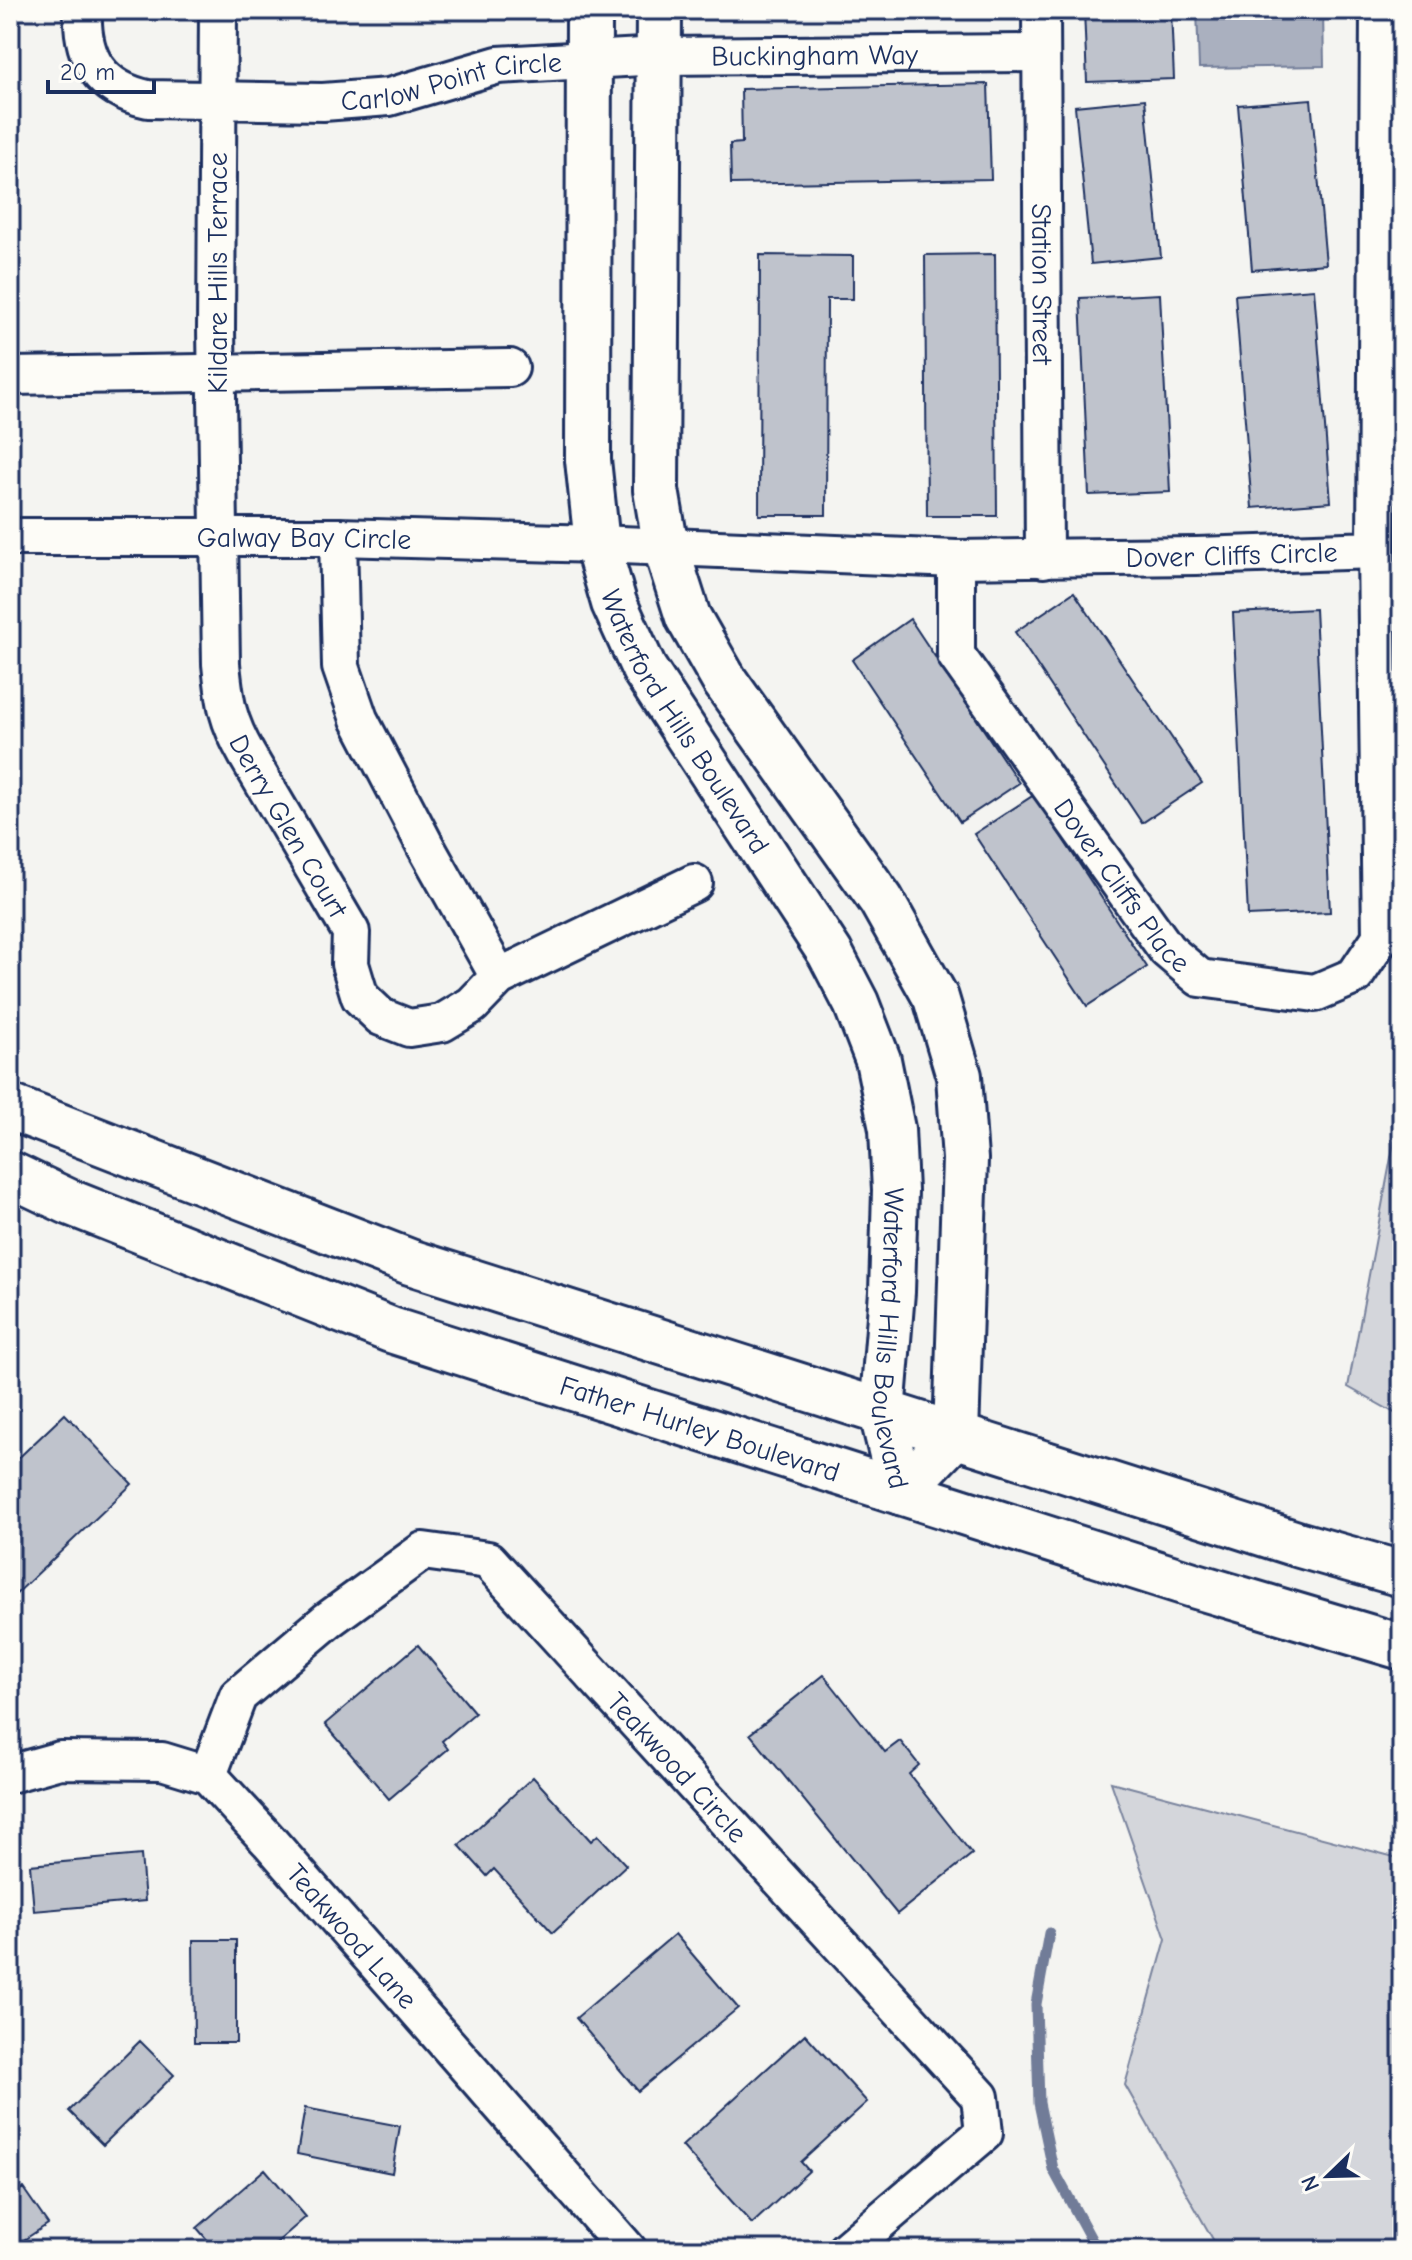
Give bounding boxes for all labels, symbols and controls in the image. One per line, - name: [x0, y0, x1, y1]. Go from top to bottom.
- street label: Buckingham Way: [711, 39, 919, 73]
- scale bar: [48, 44, 154, 94]
- street label: Carlow Point Circle: [340, 46, 563, 118]
- text: 20 m: [60, 58, 115, 86]
- street label: Kildare Hills Terrace: [202, 152, 234, 394]
- street label: Station Street: [1025, 203, 1058, 366]
- street label: Galway Bay Circle: [197, 522, 412, 556]
- street label: Dover Cliffs Circle: [1126, 536, 1338, 574]
- street label: Waterford Hills Boulevard: [594, 586, 776, 860]
- street label: Derry Glen Court: [222, 730, 354, 924]
- street label: Dover Cliffs Place: [1047, 793, 1196, 979]
- street label: Waterford Hills Boulevard: [865, 1187, 915, 1492]
- street label: Father Hurley Boulevard: [556, 1370, 843, 1489]
- street label: Teakwood Circle: [600, 1686, 754, 1849]
- street label: Teakwood Lane: [279, 1857, 424, 2015]
- north arrow: [1288, 2136, 1368, 2216]
- text: N: [1296, 2172, 1325, 2195]

